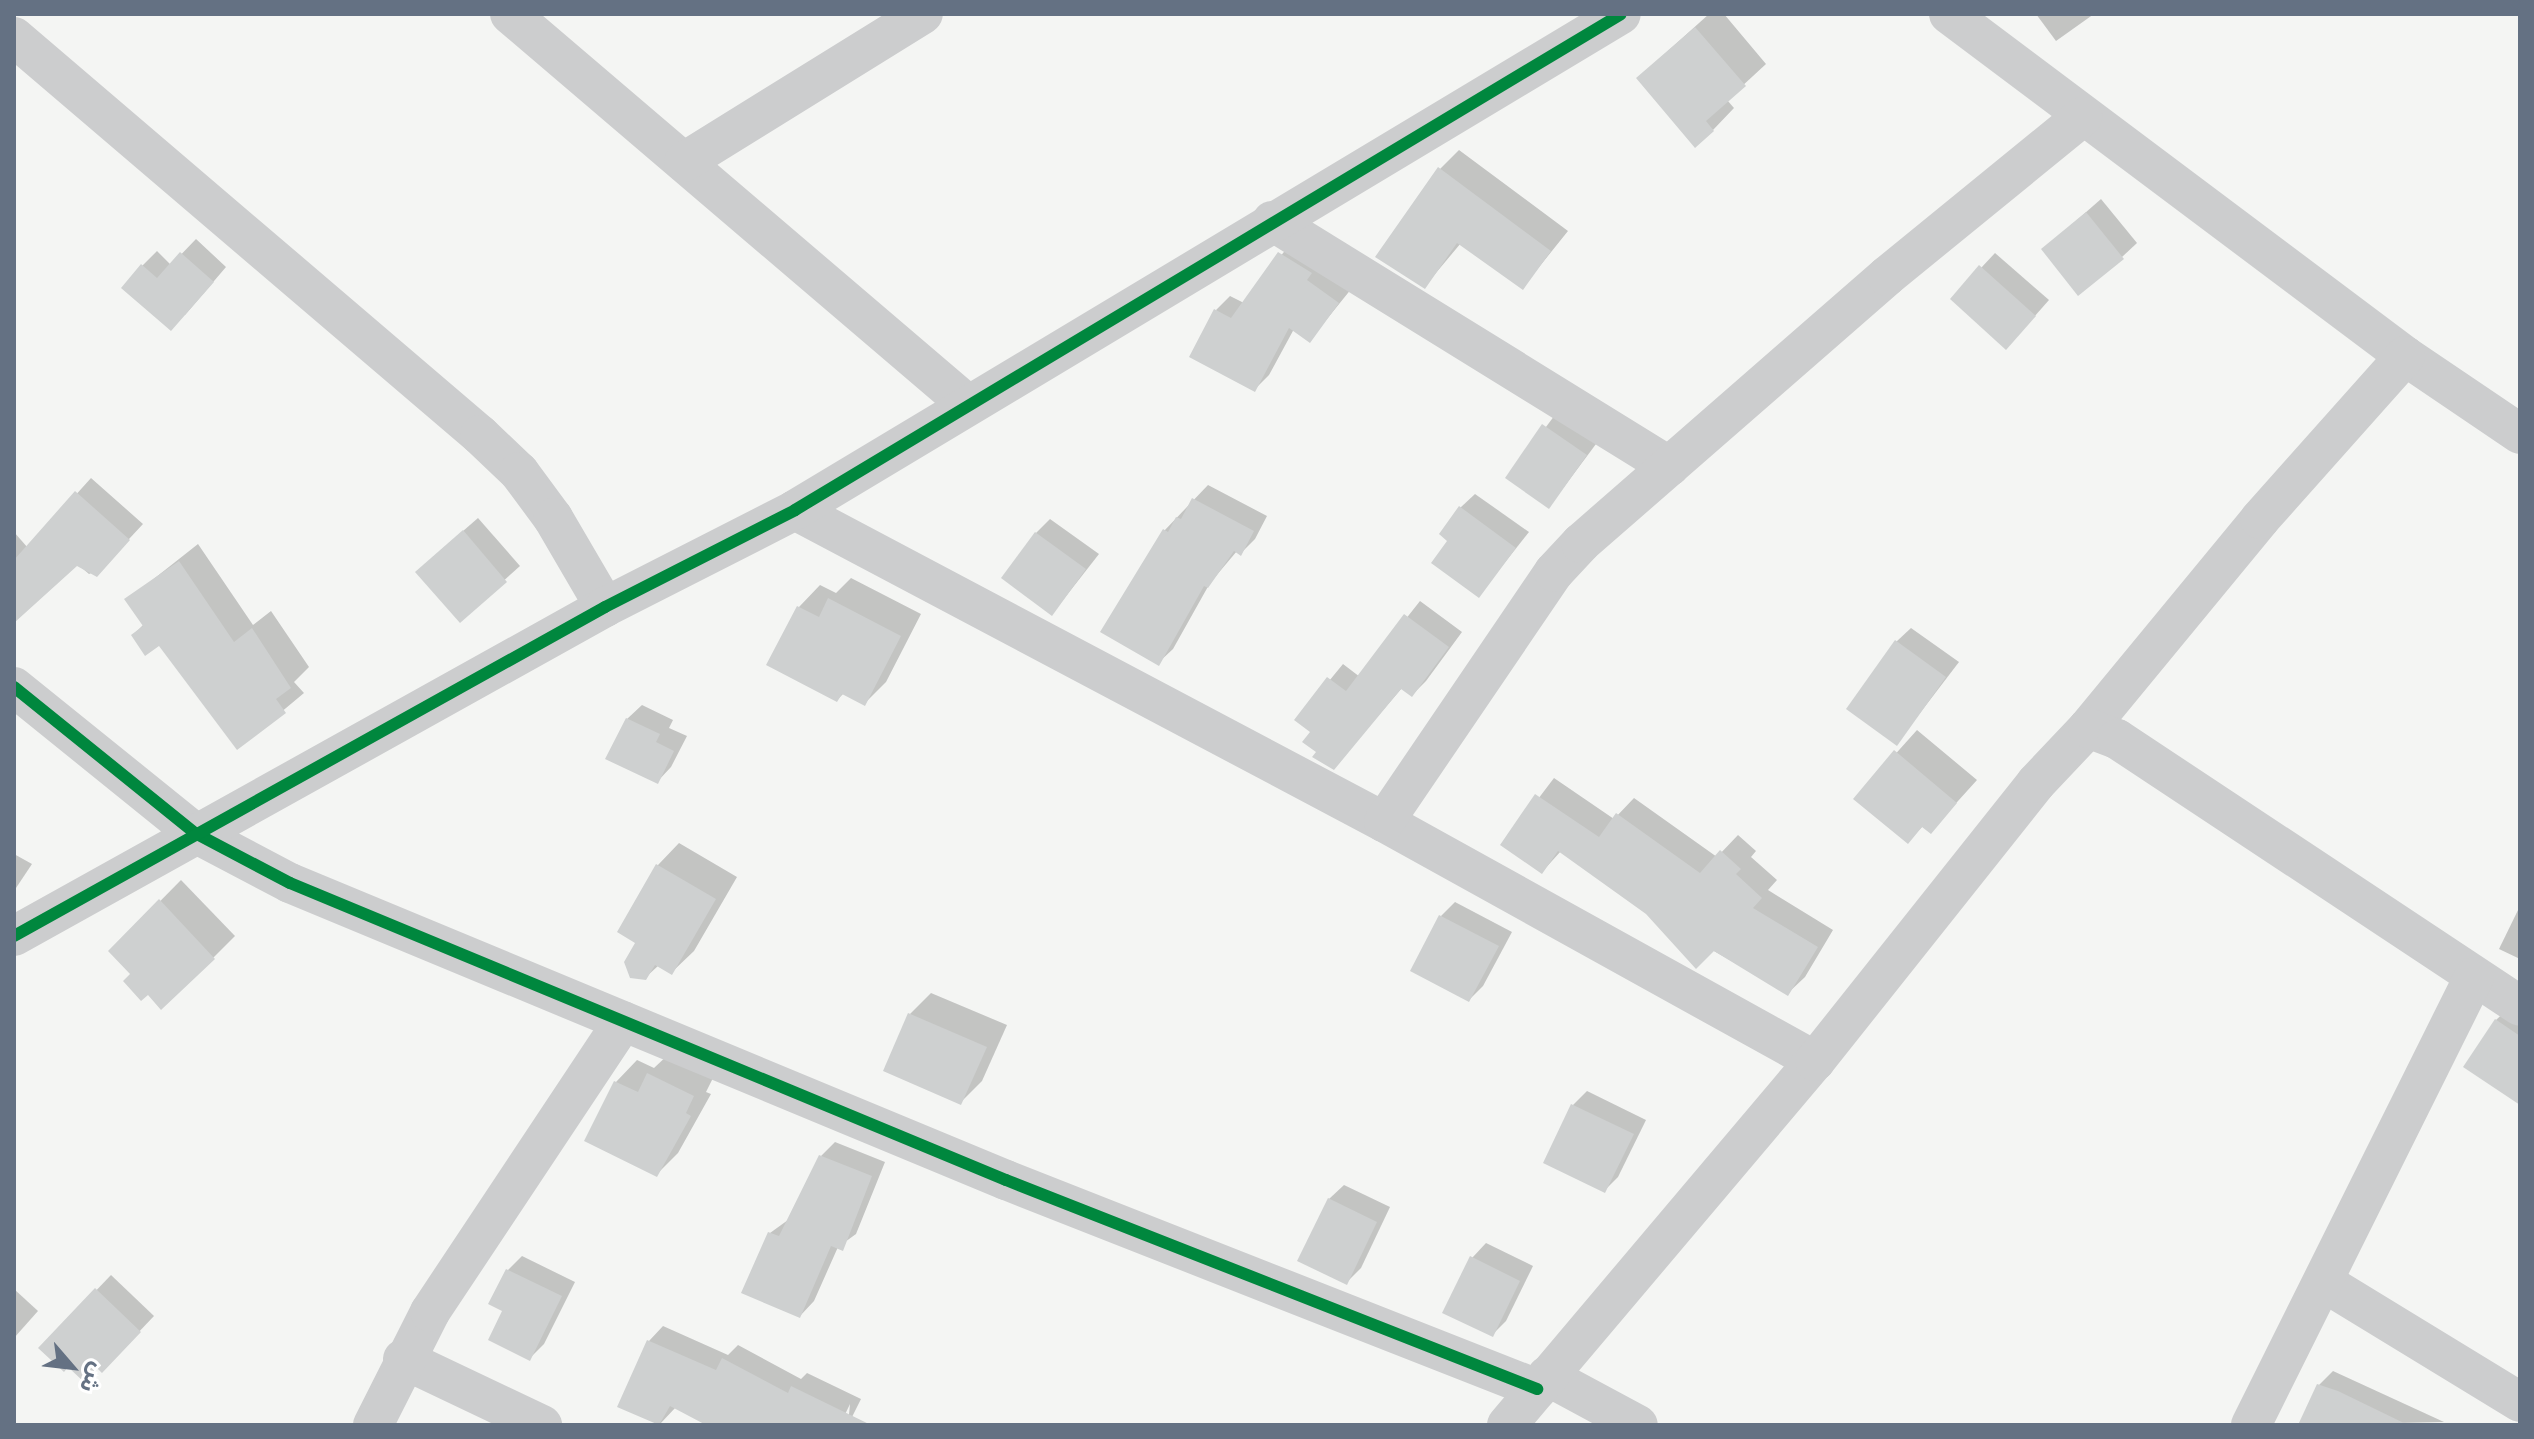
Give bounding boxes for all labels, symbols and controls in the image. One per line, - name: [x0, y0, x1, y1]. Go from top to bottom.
- north arrow: [32, 1327, 112, 1407]
- text: ش: [73, 1358, 114, 1399]

